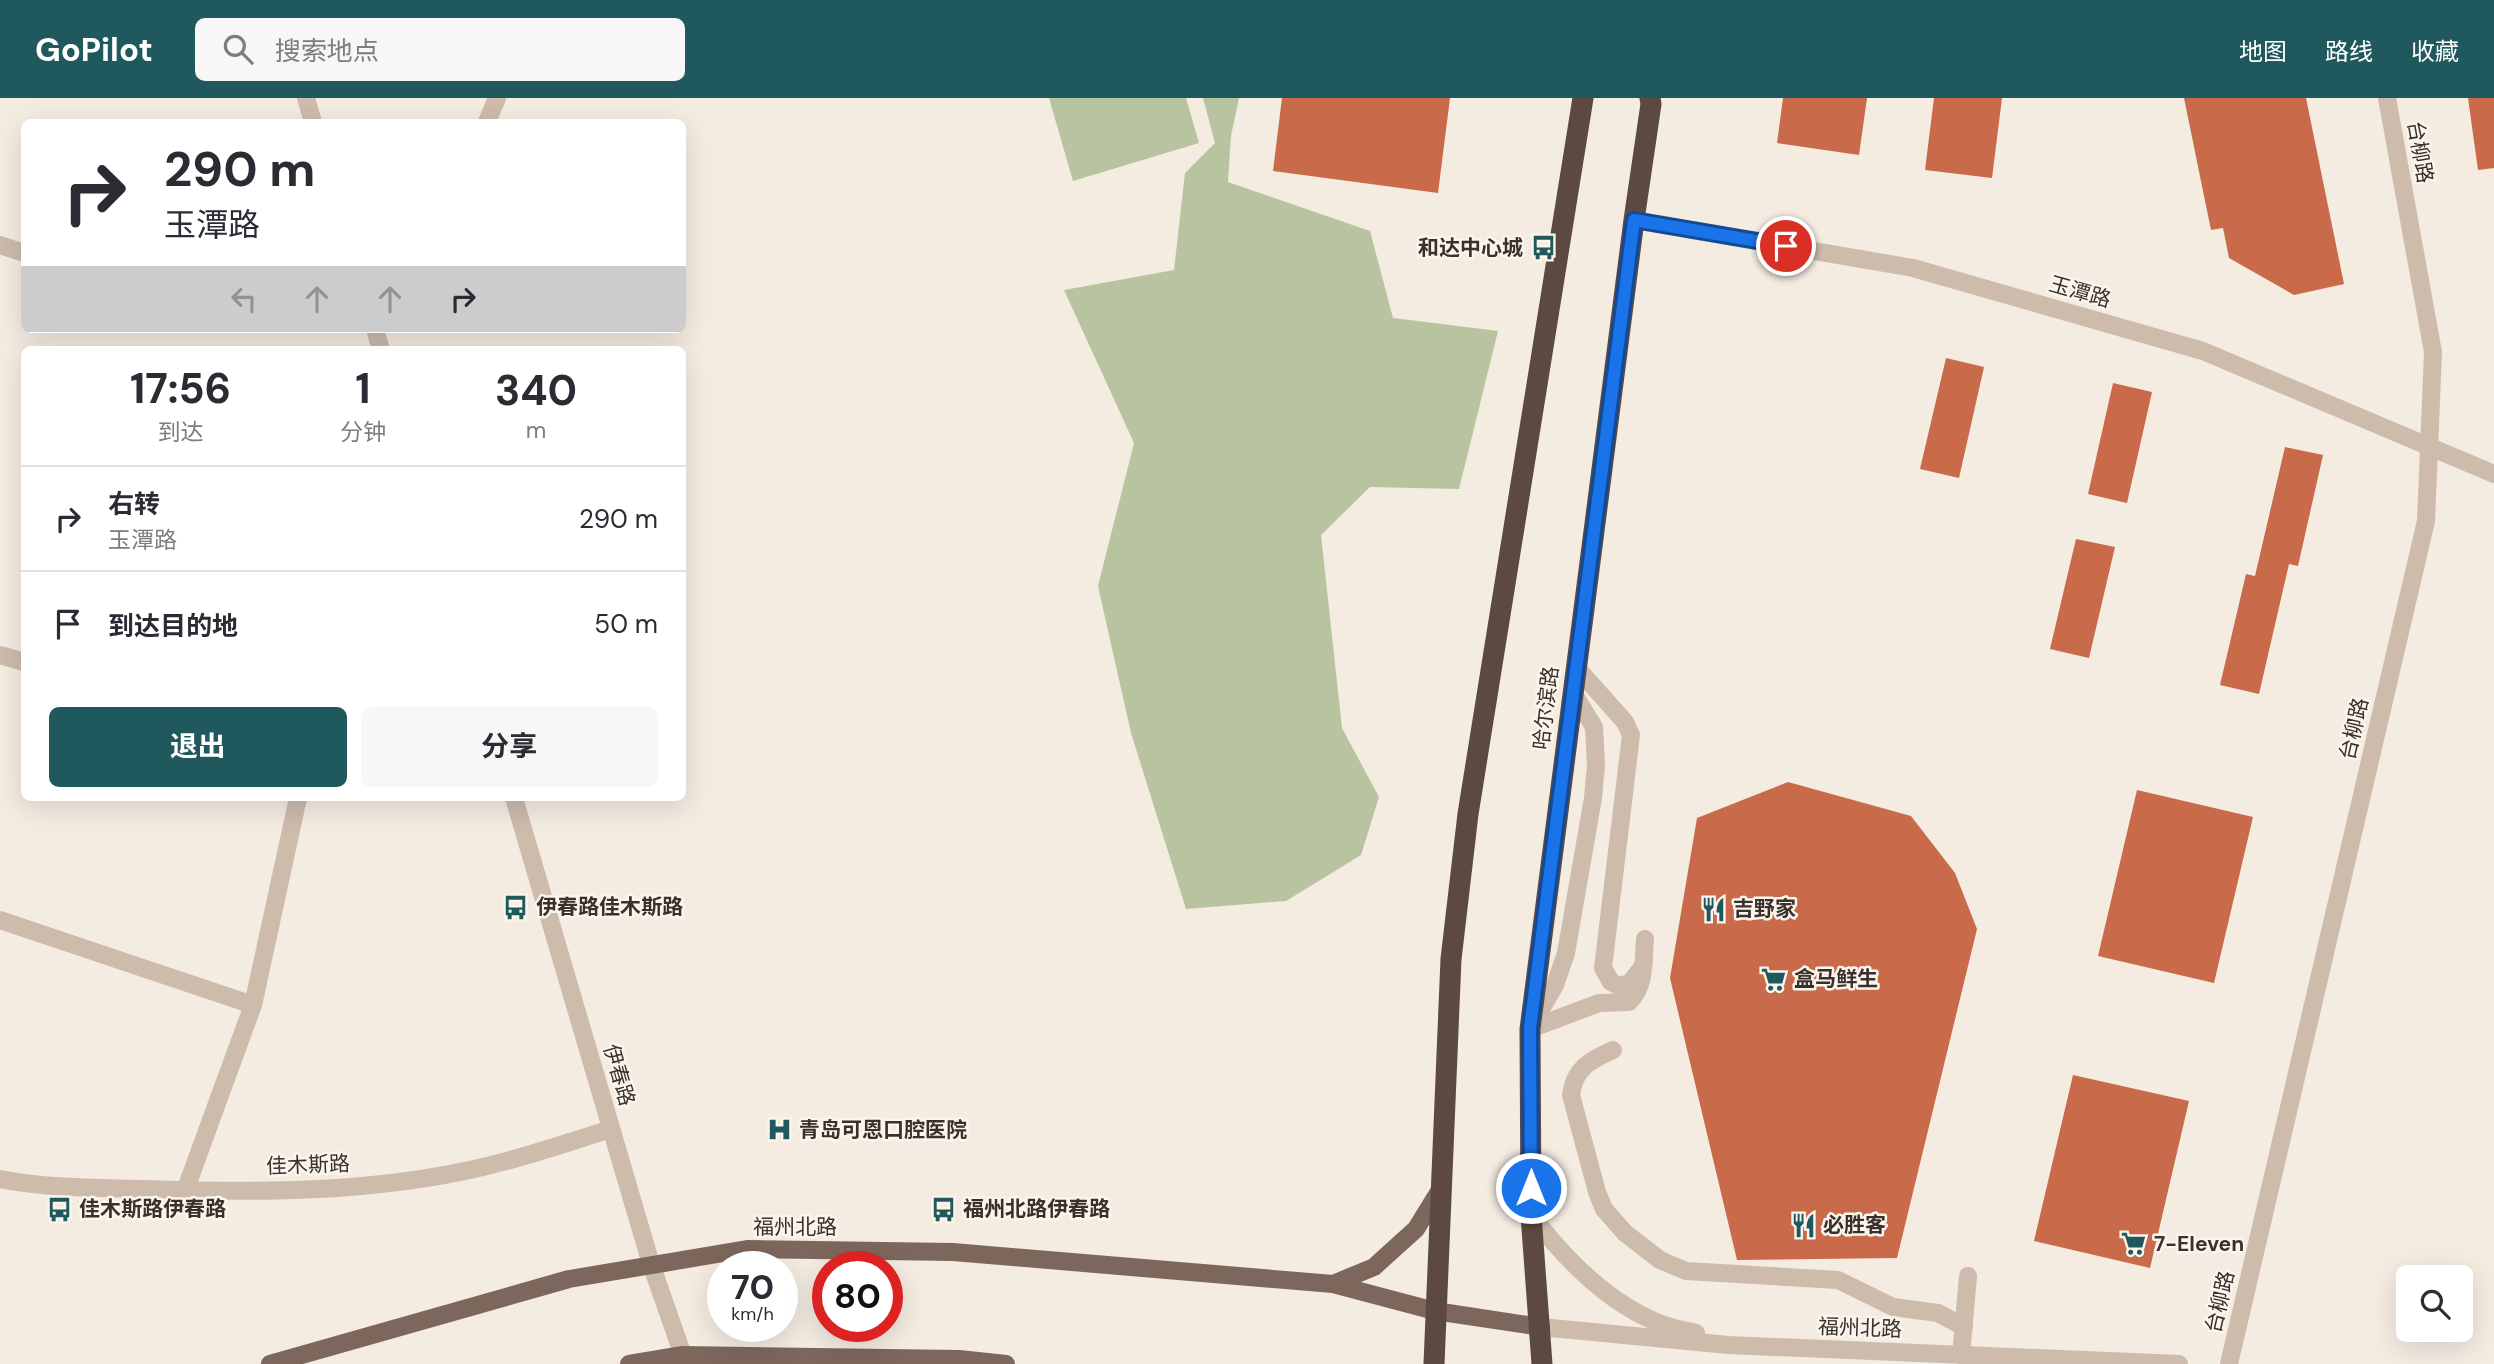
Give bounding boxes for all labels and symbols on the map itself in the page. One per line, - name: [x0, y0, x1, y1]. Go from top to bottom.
- street label: 台柳路: [2401, 119, 2439, 185]
- pin: [1756, 216, 1816, 276]
- place label: 和达中心城: [1418, 234, 1523, 262]
- bus stop icon: 和达中心城: [1529, 234, 1557, 262]
- street label: 玉潭路: [2046, 270, 2114, 314]
- street label: 哈尔滨路: [1527, 665, 1565, 751]
- street label: 台柳路: [2333, 695, 2375, 763]
- bus stop icon: 伊春路佳木斯路: [502, 893, 530, 921]
- place label: 伊春路佳木斯路: [536, 893, 683, 921]
- restaurant icon: 吉野家: [1699, 895, 1727, 923]
- place label: 吉野家: [1733, 895, 1796, 923]
- supermarket icon: 盒马鲜生: [1760, 965, 1788, 993]
- place label: 盒马鲜生: [1794, 965, 1878, 993]
- street label: 伊春路: [597, 1041, 641, 1109]
- hospital icon: 青岛可恩口腔医院: [765, 1116, 793, 1144]
- place label: 青岛可恩口腔医院: [799, 1116, 967, 1144]
- street label: 佳木斯路: [266, 1150, 350, 1180]
- position arrow: [1494, 1151, 1568, 1225]
- bus stop icon: 佳木斯路伊春路: [45, 1195, 73, 1223]
- place label: 佳木斯路伊春路: [79, 1195, 226, 1223]
- bus stop icon: 福州北路伊春路: [929, 1195, 957, 1223]
- place label: 福州北路伊春路: [963, 1195, 1110, 1223]
- restaurant icon: 必胜客: [1789, 1211, 1817, 1239]
- place label: 必胜客: [1823, 1211, 1886, 1239]
- street label: 福州北路: [753, 1213, 837, 1241]
- supermarket icon: 7-Eleven: [2120, 1230, 2148, 1258]
- place label: 7-Eleven: [2154, 1230, 2244, 1258]
- speed limit sign: 80: [812, 1251, 903, 1342]
- street label: 台柳路: [2199, 1268, 2241, 1336]
- street label: 福州北路: [1818, 1313, 1902, 1343]

